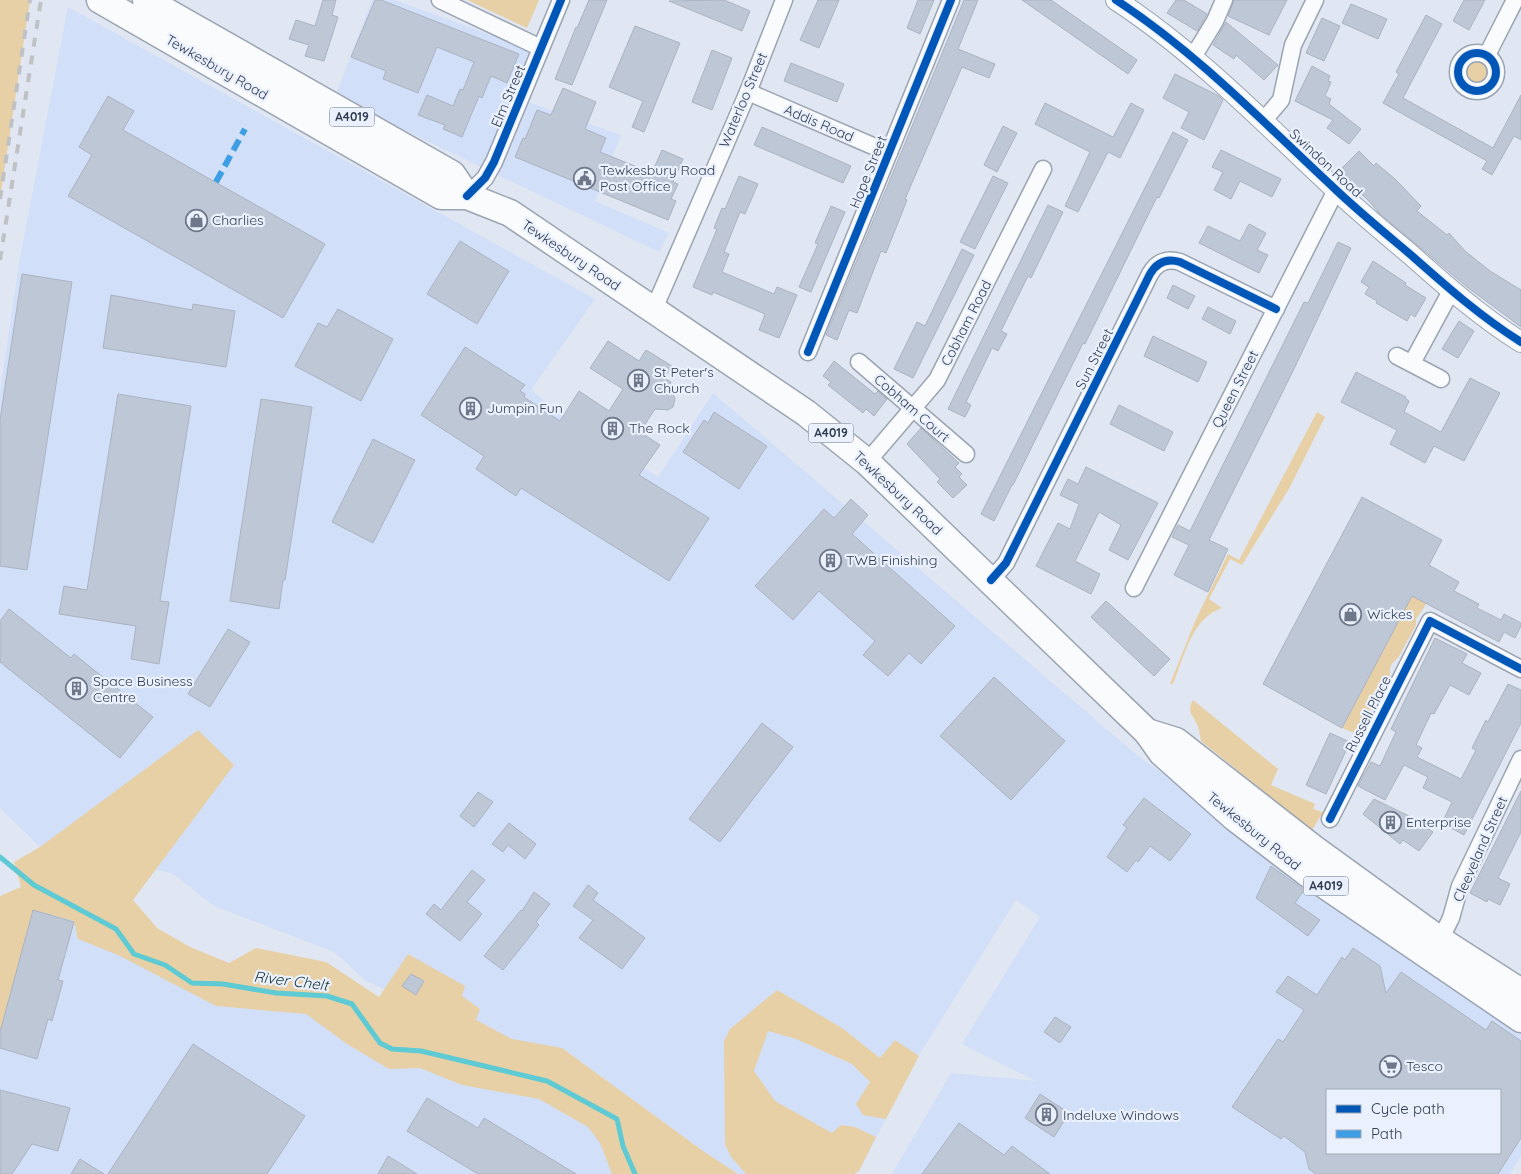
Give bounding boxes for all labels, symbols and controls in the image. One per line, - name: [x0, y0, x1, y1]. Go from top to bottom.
- street label: Tewkesbury Road: [163, 30, 271, 104]
- street label: Waterloo Street: [715, 49, 771, 150]
- street label: Elm Street: [487, 62, 529, 130]
- street label: Addis Road: [781, 100, 857, 146]
- road number: A4019: [330, 108, 374, 126]
- street label: Swindon Road: [1286, 125, 1366, 201]
- street label: Hope Street: [845, 133, 891, 211]
- place label: Tewkesbury Road Post Office: [600, 161, 715, 195]
- public building icon: Tewkesbury Road Post Office: [572, 166, 596, 190]
- shop icon: Charlies: [184, 208, 208, 232]
- place label: Charlies: [212, 211, 264, 229]
- street label: Tewkesbury Road: [518, 215, 624, 295]
- street label: Cobham Road: [937, 277, 995, 369]
- street label: Sun Street: [1071, 325, 1117, 392]
- street label: Queen Street: [1208, 347, 1262, 431]
- place label: St Peter's Church: [654, 363, 714, 397]
- building icon: St Peter's Church: [626, 368, 650, 392]
- street label: Cobham Court: [870, 370, 954, 446]
- building icon: Jumpin Fun: [459, 396, 483, 420]
- place label: Jumpin Fun: [487, 399, 563, 417]
- building icon: The Rock: [601, 416, 625, 440]
- place label: The Rock: [629, 419, 690, 437]
- road number: A4019: [808, 423, 854, 442]
- street label: Tewkesbury Road: [850, 447, 946, 539]
- building icon: TWB Finishing: [818, 548, 842, 572]
- place label: TWB Finishing: [846, 551, 937, 569]
- shop icon: Wickes: [1339, 602, 1363, 626]
- place label: Wickes: [1367, 605, 1412, 623]
- place label: Space Business Centre: [93, 672, 193, 706]
- street label: Russell Place: [1341, 673, 1395, 755]
- building icon: Space Business Centre: [65, 677, 89, 701]
- street label: Tewkesbury Road: [1204, 788, 1304, 874]
- street label: Cleeveland Street: [1449, 793, 1511, 905]
- building icon: Enterprise: [1378, 810, 1402, 834]
- place label: Enterprise: [1406, 813, 1471, 831]
- road number: A4019: [1304, 876, 1348, 896]
- water label: River Chelt: [253, 967, 331, 995]
- supermarket icon: Tesco: [1378, 1054, 1402, 1078]
- place label: Tesco: [1406, 1057, 1443, 1075]
- legend: [1326, 1089, 1501, 1154]
- text: Cycle path: [1371, 1099, 1445, 1118]
- building icon: Indeluxe Windows: [1035, 1103, 1059, 1127]
- place label: Indeluxe Windows: [1063, 1106, 1179, 1124]
- text: Path: [1371, 1124, 1403, 1143]

